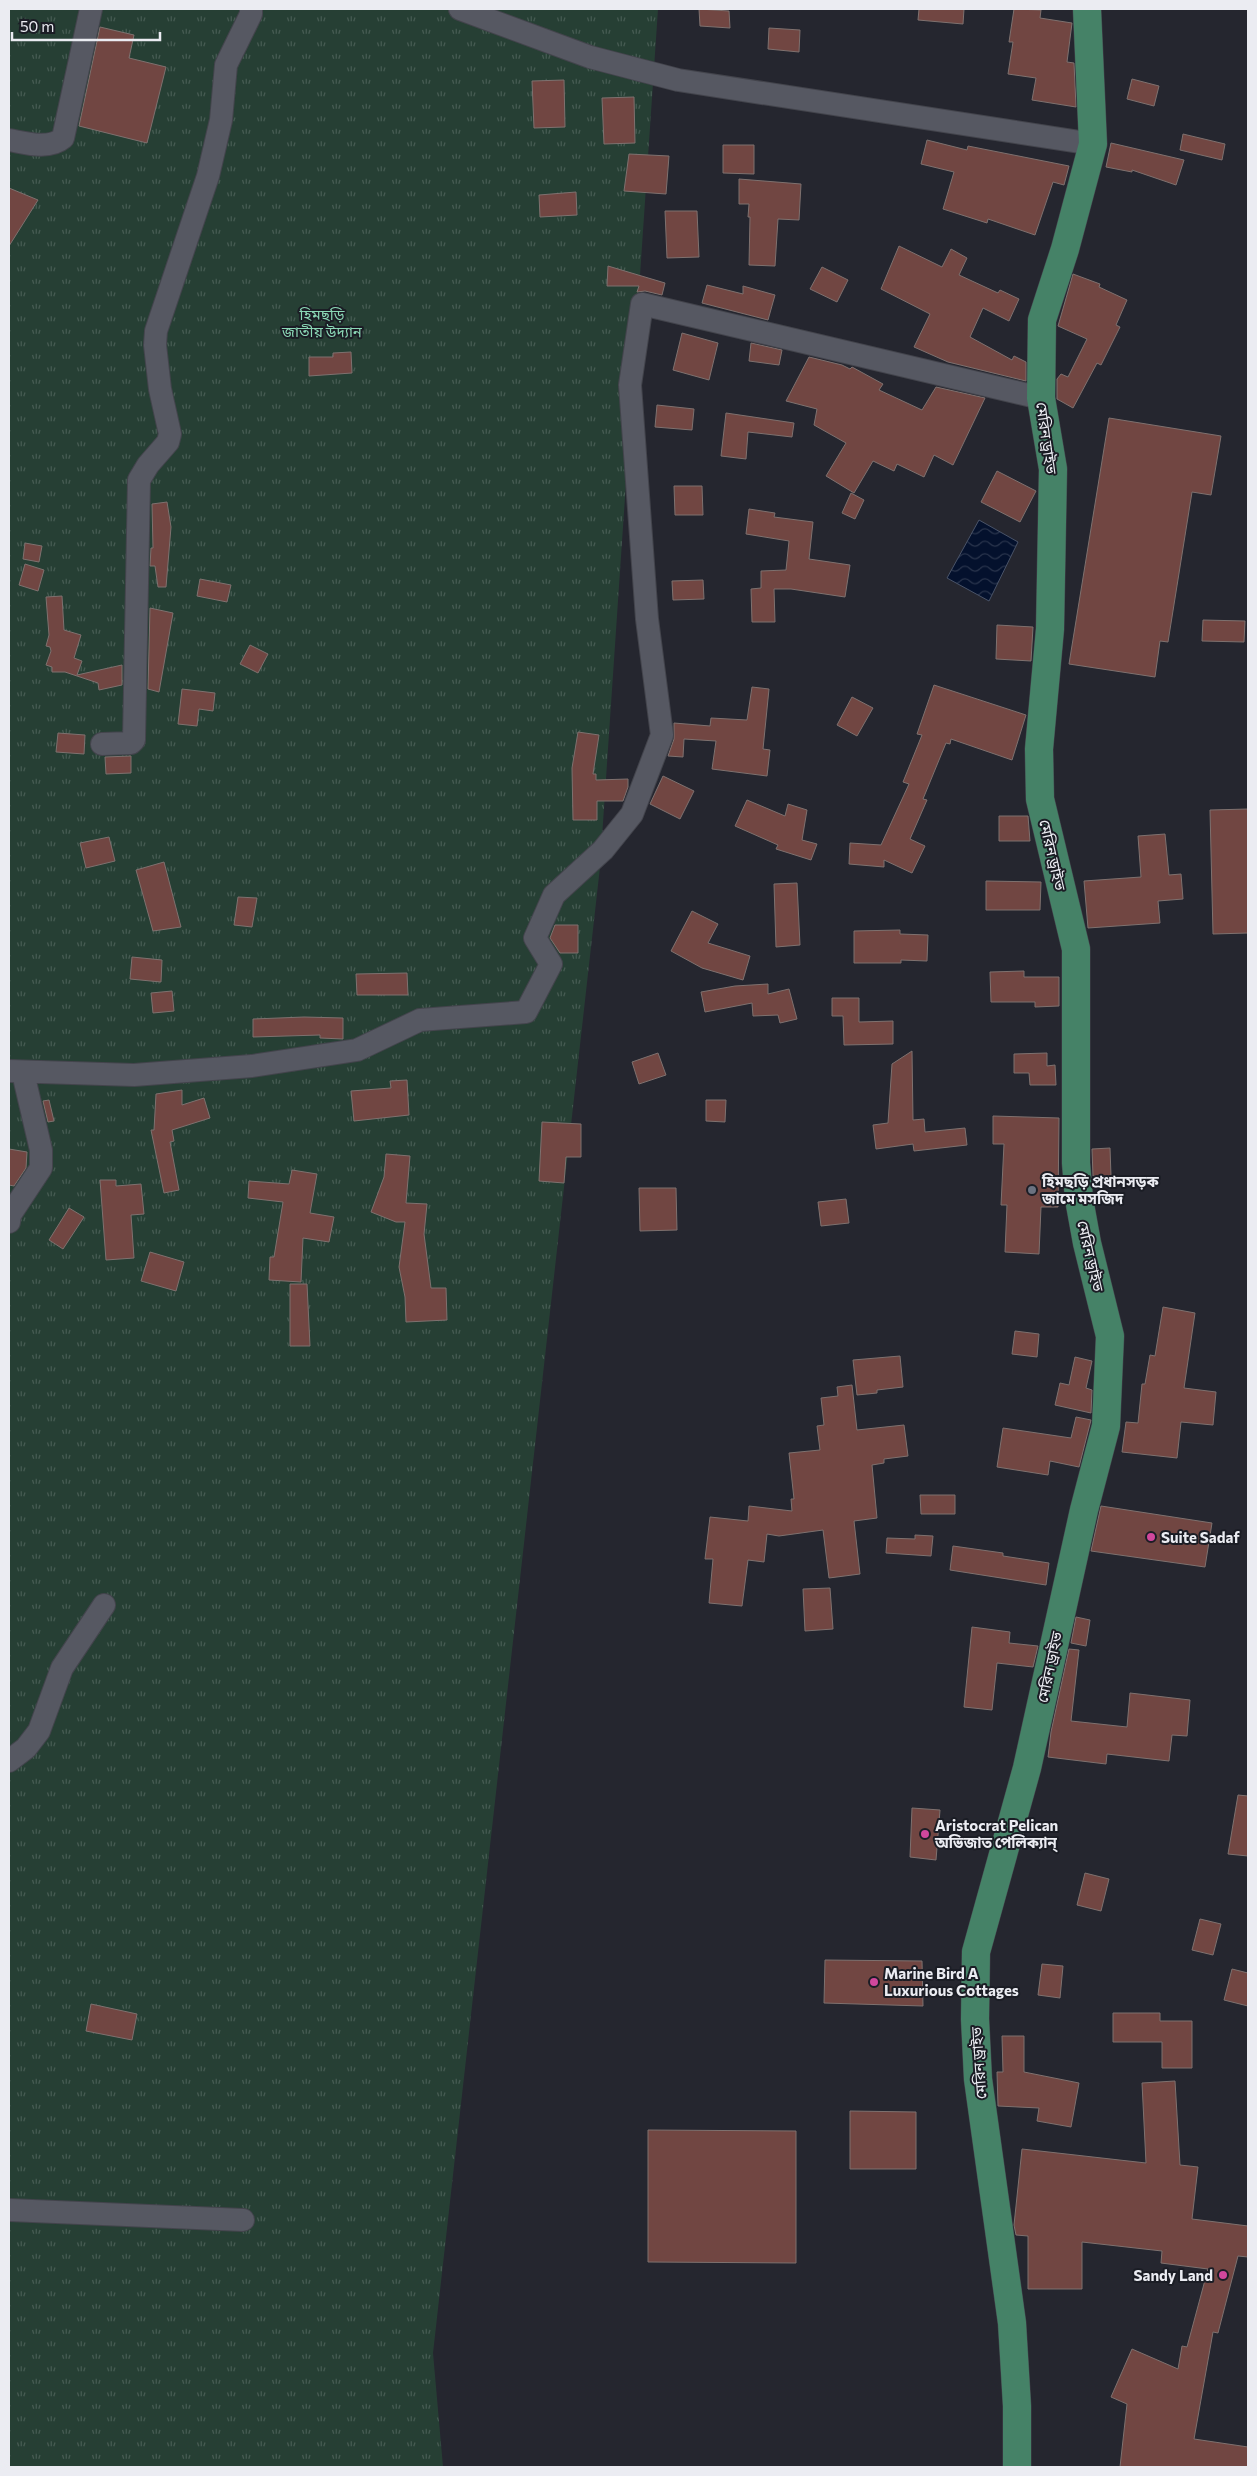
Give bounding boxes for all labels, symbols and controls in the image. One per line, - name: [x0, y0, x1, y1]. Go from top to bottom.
- scale bar: [12, 10, 160, 42]
- text: 50 m: [20, 17, 54, 35]
- park label: হিমছড়ি জাতীয় উদ্যান: [281, 305, 363, 340]
- street label: মেরিন ড্রাইভ: [1033, 401, 1061, 476]
- street label: মেরিন ড্রাইভ: [1036, 818, 1070, 893]
- place label: হিমছড়ি প্রধানসড়ক জামে মসজিদ: [1041, 1172, 1159, 1207]
- marker: হিমছড়ি প্রধানসড়ক জামে মসজিদ: [1026, 1184, 1038, 1196]
- street label: মেরিন ড্রাইভ: [1074, 1219, 1108, 1294]
- place label: Suite Sadaf: [1161, 1528, 1240, 1546]
- marker: Suite Sadaf: [1145, 1531, 1157, 1543]
- street label: মেরিন ড্রাইভ: [1033, 1629, 1066, 1704]
- place label: Aristocrat Pelican অভিজাত পেলিক্যান্: [934, 1816, 1058, 1853]
- marker: Aristocrat Pelican অভিজাত পেলিক্যান্: [919, 1828, 931, 1840]
- place label: Marine Bird A Luxurious Cottages: [884, 1964, 1019, 1999]
- marker: Marine Bird A Luxurious Cottages: [868, 1976, 880, 1988]
- street label: মেরিন ড্রাইভ: [966, 2026, 990, 2100]
- place label: Sandy Land: [1133, 2266, 1213, 2284]
- marker: Sandy Land: [1217, 2269, 1229, 2281]

